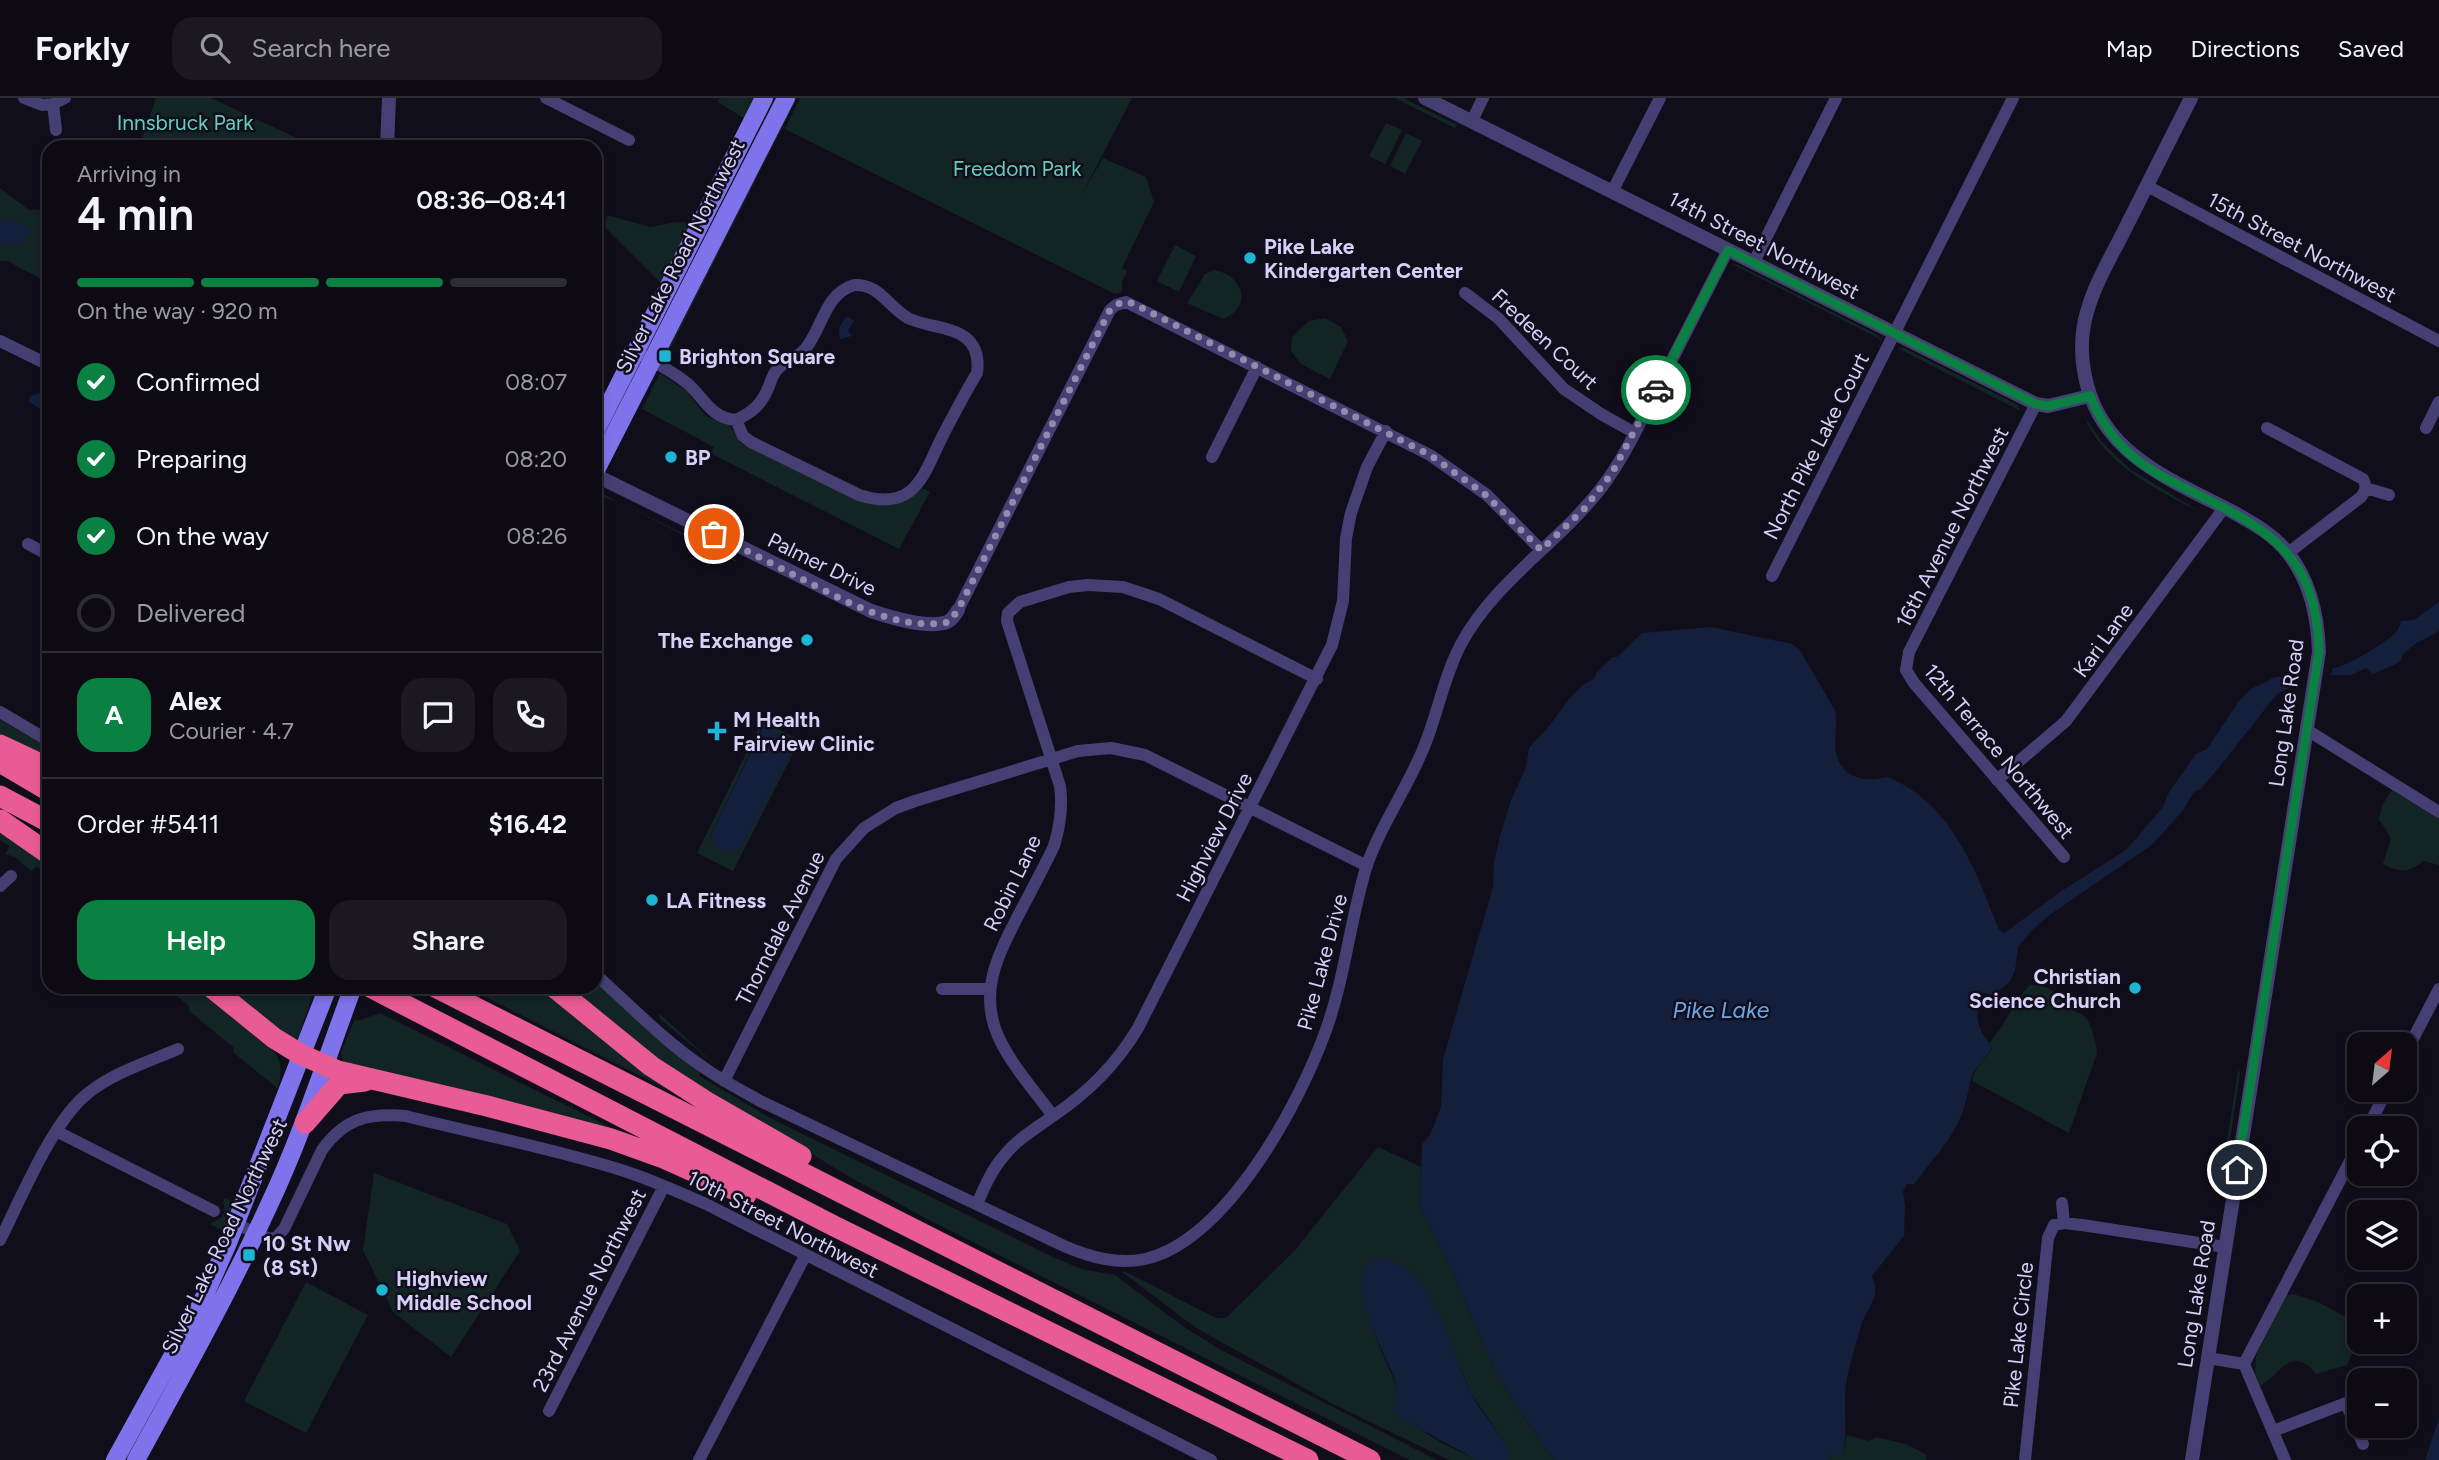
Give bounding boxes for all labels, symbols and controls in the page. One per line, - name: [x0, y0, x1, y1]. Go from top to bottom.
- search box: [172, 17, 662, 80]
- text: Forkly: [35, 29, 130, 68]
- icon: search: [196, 29, 234, 67]
- text: Search here: [252, 32, 390, 64]
- text: Map: [2106, 34, 2152, 63]
- text: Directions: [2190, 34, 2300, 63]
- text: Saved: [2338, 34, 2404, 63]
- park label: Innsbruck Park: [117, 110, 254, 135]
- street label: Silver Lake Road Northwest: [610, 135, 750, 377]
- park label: Freedom Park: [953, 156, 1082, 181]
- text: Arriving in: [77, 160, 181, 188]
- text: 08:36–08:41: [416, 184, 567, 216]
- text: 4 min: [77, 186, 194, 242]
- street label: 14th Street Northwest: [1664, 186, 1864, 304]
- street label: 15th Street Northwest: [2203, 187, 2401, 307]
- place label: Pike Lake Kindergarten Center: [1264, 234, 1463, 283]
- marker: Pike Lake Kindergarten Center: [1242, 250, 1258, 266]
- street label: Fredeen Court: [1487, 283, 1603, 395]
- text: On the way · 920 m: [77, 297, 278, 325]
- place label: Brighton Square: [679, 344, 836, 369]
- marker: Brighton Square: [657, 348, 673, 364]
- street label: North Pike Lake Court: [1758, 348, 1874, 544]
- courier: [1621, 355, 1691, 425]
- icon: check: [77, 363, 115, 401]
- text: Confirmed: [136, 366, 260, 398]
- text: 08:07: [505, 368, 567, 396]
- icon: car: [1637, 371, 1675, 409]
- street label: 16th Avenue Northwest: [1890, 422, 2014, 632]
- icon: check: [77, 440, 115, 478]
- text: Preparing: [136, 443, 247, 475]
- text: 08:20: [505, 445, 567, 473]
- place label: BP: [685, 445, 711, 470]
- marker: BP: [663, 449, 679, 465]
- pin: [684, 504, 744, 564]
- icon: bag: [695, 515, 733, 553]
- icon: check: [77, 517, 115, 555]
- text: On the way: [136, 520, 269, 552]
- text: 08:26: [506, 522, 567, 550]
- street label: Palmer Drive: [764, 527, 880, 601]
- text: Delivered: [136, 597, 245, 629]
- street label: Kari Lane: [2068, 598, 2138, 682]
- place label: The Exchange: [658, 628, 793, 653]
- marker: The Exchange: [799, 632, 815, 648]
- street label: Long Lake Road: [2263, 638, 2309, 788]
- street label: 12th Terrace Northwest: [1919, 659, 2079, 843]
- button: chat: [401, 678, 475, 752]
- button: phone: [493, 678, 567, 752]
- text: Alex: [169, 685, 222, 717]
- text: A: [105, 699, 123, 731]
- place label: M Health Fairview Clinic: [733, 707, 875, 756]
- text: Courier · 4.7: [169, 717, 294, 745]
- marker: M Health Fairview Clinic: [707, 721, 727, 741]
- street label: Highview Drive: [1171, 768, 1257, 906]
- text: Order #5411: [77, 808, 220, 840]
- text: $16.42: [489, 808, 567, 840]
- street label: Robin Lane: [978, 831, 1046, 935]
- street label: Thorndale Avenue: [730, 847, 830, 1009]
- place label: LA Fitness: [666, 888, 766, 913]
- street label: Pike Lake Drive: [1292, 891, 1352, 1033]
- marker: LA Fitness: [644, 892, 660, 908]
- button: Help: [77, 900, 315, 980]
- button: Share: [329, 900, 567, 980]
- place label: Christian Science Church: [1969, 964, 2121, 1013]
- marker: Christian Science Church: [2127, 980, 2143, 996]
- water label: Pike Lake: [1673, 996, 1770, 1024]
- north arrow: [2347, 1032, 2417, 1102]
- map controls: [2347, 1032, 2417, 1438]
- street label: Silver Lake Road Northwest: [156, 1114, 292, 1358]
- button: locate: [2347, 1116, 2417, 1186]
- pin: [2207, 1140, 2267, 1200]
- icon: home: [2218, 1151, 2256, 1189]
- street label: 10th Street Northwest: [683, 1165, 883, 1283]
- street label: 23rd Avenue Northwest: [527, 1184, 651, 1396]
- button: layers: [2347, 1200, 2417, 1270]
- street label: Long Lake Road: [2172, 1219, 2220, 1369]
- place label: 10 St Nw (8 St): [263, 1231, 351, 1280]
- marker: 10 St Nw (8 St): [241, 1247, 257, 1263]
- street label: Pike Lake Circle: [1998, 1261, 2038, 1409]
- place label: Highview Middle School: [396, 1266, 532, 1315]
- marker: Highview Middle School: [374, 1282, 390, 1298]
- button: +: [2347, 1284, 2417, 1354]
- button: −: [2347, 1368, 2417, 1438]

